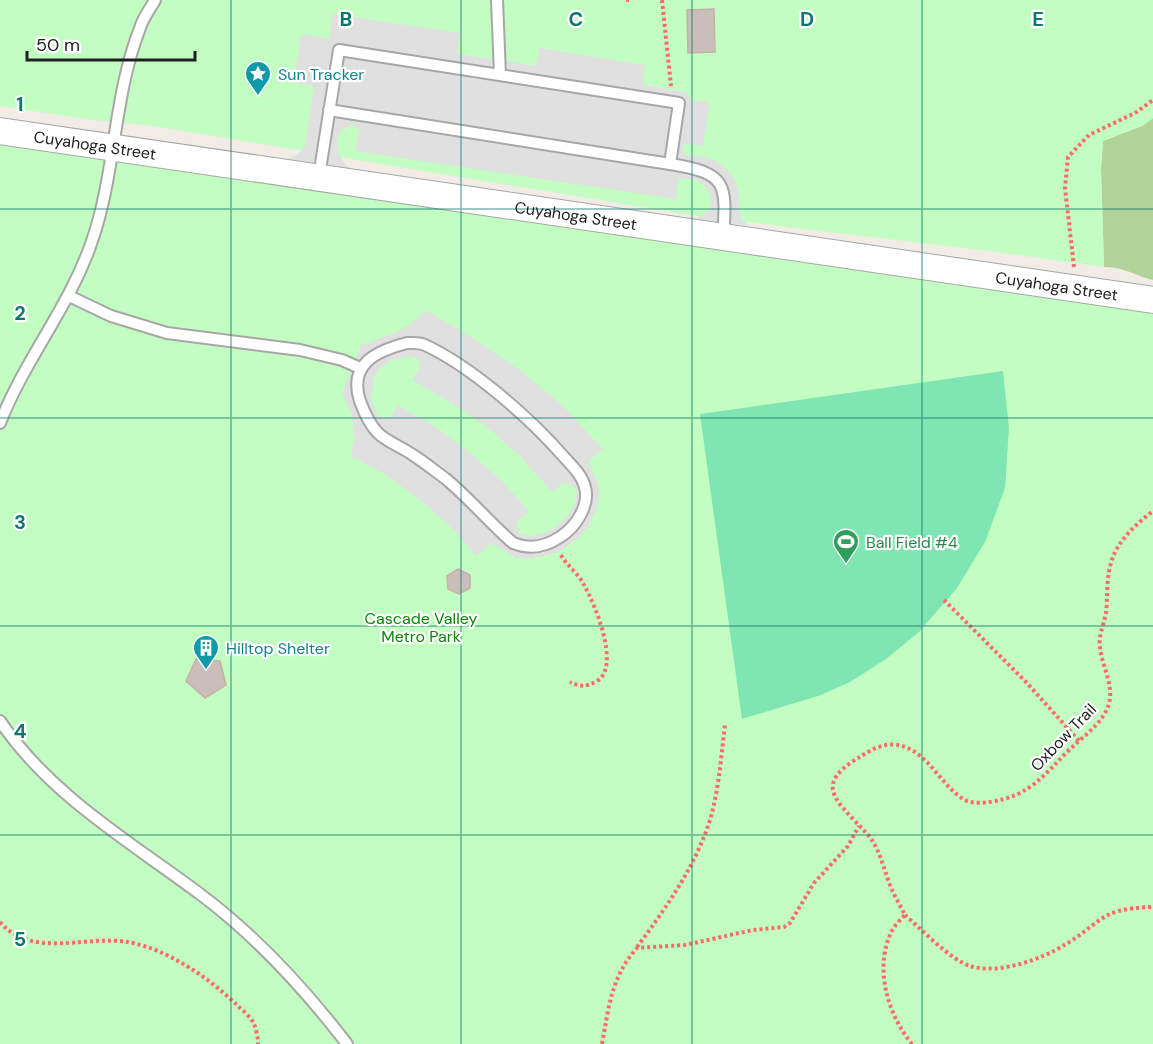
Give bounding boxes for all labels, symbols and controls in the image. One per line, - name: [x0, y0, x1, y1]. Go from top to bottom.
- text: B: [340, 6, 352, 32]
- text: C: [569, 6, 583, 32]
- text: D: [800, 6, 814, 32]
- text: E: [1032, 6, 1044, 32]
- scale bar: [27, 24, 195, 62]
- text: 50 m: [36, 33, 80, 57]
- place icon: Sun Tracker: [243, 59, 273, 97]
- place label: Sun Tracker: [278, 64, 364, 85]
- text: 1: [16, 91, 24, 117]
- street label: Cuyahoga Street: [32, 126, 158, 165]
- street label: Cuyahoga Street: [513, 197, 638, 235]
- street label: Cuyahoga Street: [994, 267, 1119, 306]
- text: 2: [14, 300, 26, 326]
- text: 3: [14, 509, 26, 535]
- sports icon: Ball Field #4: [831, 527, 861, 565]
- place label: Ball Field #4: [866, 532, 958, 553]
- park label: Cascade Valley Metro Park: [365, 608, 477, 647]
- building icon: Hilltop Shelter: [191, 633, 221, 671]
- place label: Hilltop Shelter: [226, 638, 330, 659]
- street label: Oxbow Trail: [1026, 699, 1101, 776]
- text: 4: [14, 718, 27, 744]
- text: 5: [14, 926, 26, 952]

